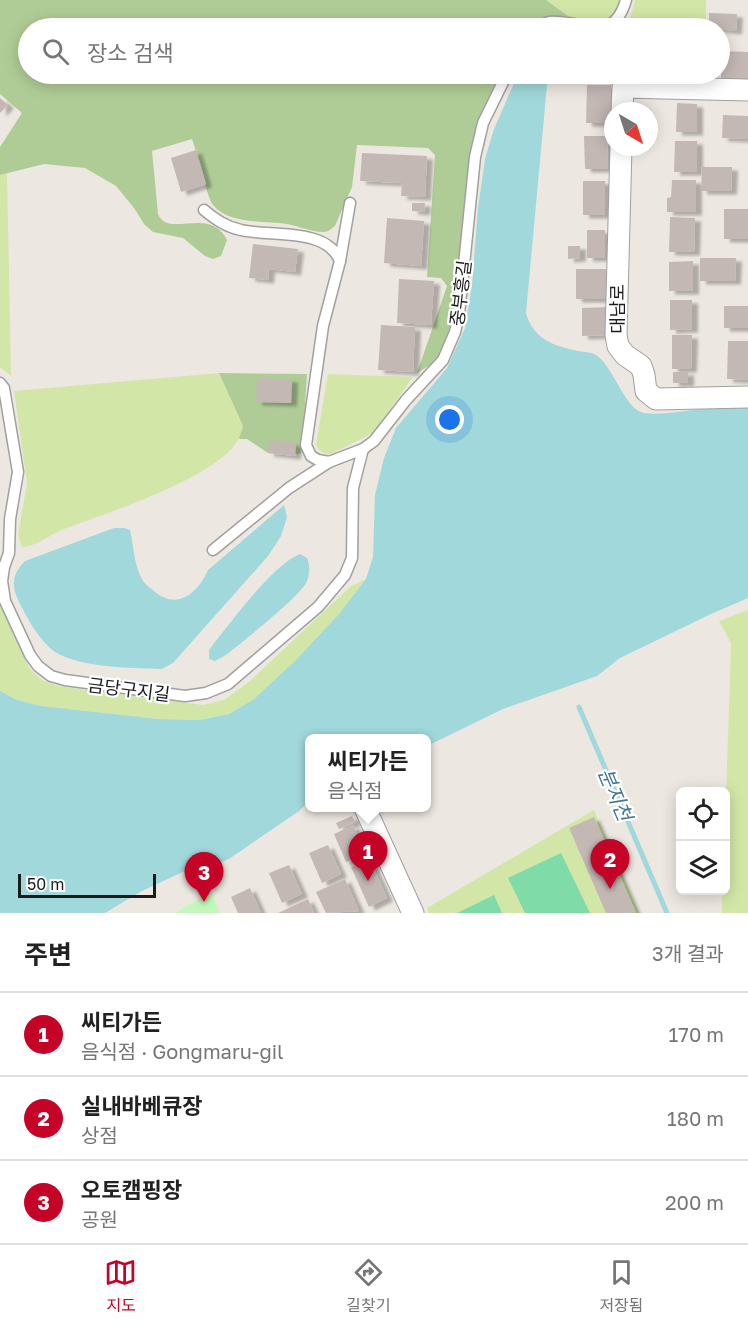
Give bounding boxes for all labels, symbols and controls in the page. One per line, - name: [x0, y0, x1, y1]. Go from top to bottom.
- search box: [18, 18, 730, 84]
- icon: search: [39, 35, 72, 68]
- text: 장소 검색: [87, 39, 173, 66]
- north arrow: [604, 102, 658, 156]
- street label: 중부흥길: [445, 259, 475, 327]
- street label: 대남로: [606, 284, 628, 334]
- your location: [435, 405, 464, 434]
- street label: 금당구지길: [87, 673, 171, 705]
- popup: [305, 734, 431, 812]
- text: 씨티가든: [328, 747, 408, 774]
- water label: 분지천: [594, 764, 639, 826]
- text: 음식점: [328, 778, 383, 802]
- map controls: [676, 787, 730, 895]
- button: locate: [676, 787, 730, 841]
- pin: 1: [348, 832, 388, 881]
- pin: 2: [590, 840, 630, 889]
- button: layers: [676, 841, 730, 895]
- pin: 3: [184, 852, 224, 902]
- scale bar: [18, 871, 156, 898]
- text: 50 m: [27, 874, 64, 894]
- text: 주변: [24, 939, 72, 970]
- text: 3개 결과: [652, 941, 724, 965]
- text: 씨티가든: [81, 1008, 162, 1035]
- text: 1: [38, 1022, 49, 1046]
- text: 170 m: [669, 1022, 724, 1046]
- text: 음식점 · Gongmaru-gil: [81, 1039, 283, 1063]
- text: 실내바베큐장: [81, 1092, 202, 1119]
- text: 2: [37, 1106, 50, 1130]
- text: 180 m: [667, 1106, 724, 1130]
- text: 상점: [81, 1123, 118, 1147]
- text: 오토캠핑장: [81, 1176, 182, 1203]
- text: 3: [37, 1190, 50, 1214]
- text: 200 m: [665, 1190, 724, 1214]
- text: 공원: [81, 1207, 118, 1231]
- tab: 지도: [104, 1256, 137, 1316]
- tab: 길찾기: [346, 1256, 390, 1316]
- tab: 저장됨: [599, 1256, 644, 1316]

